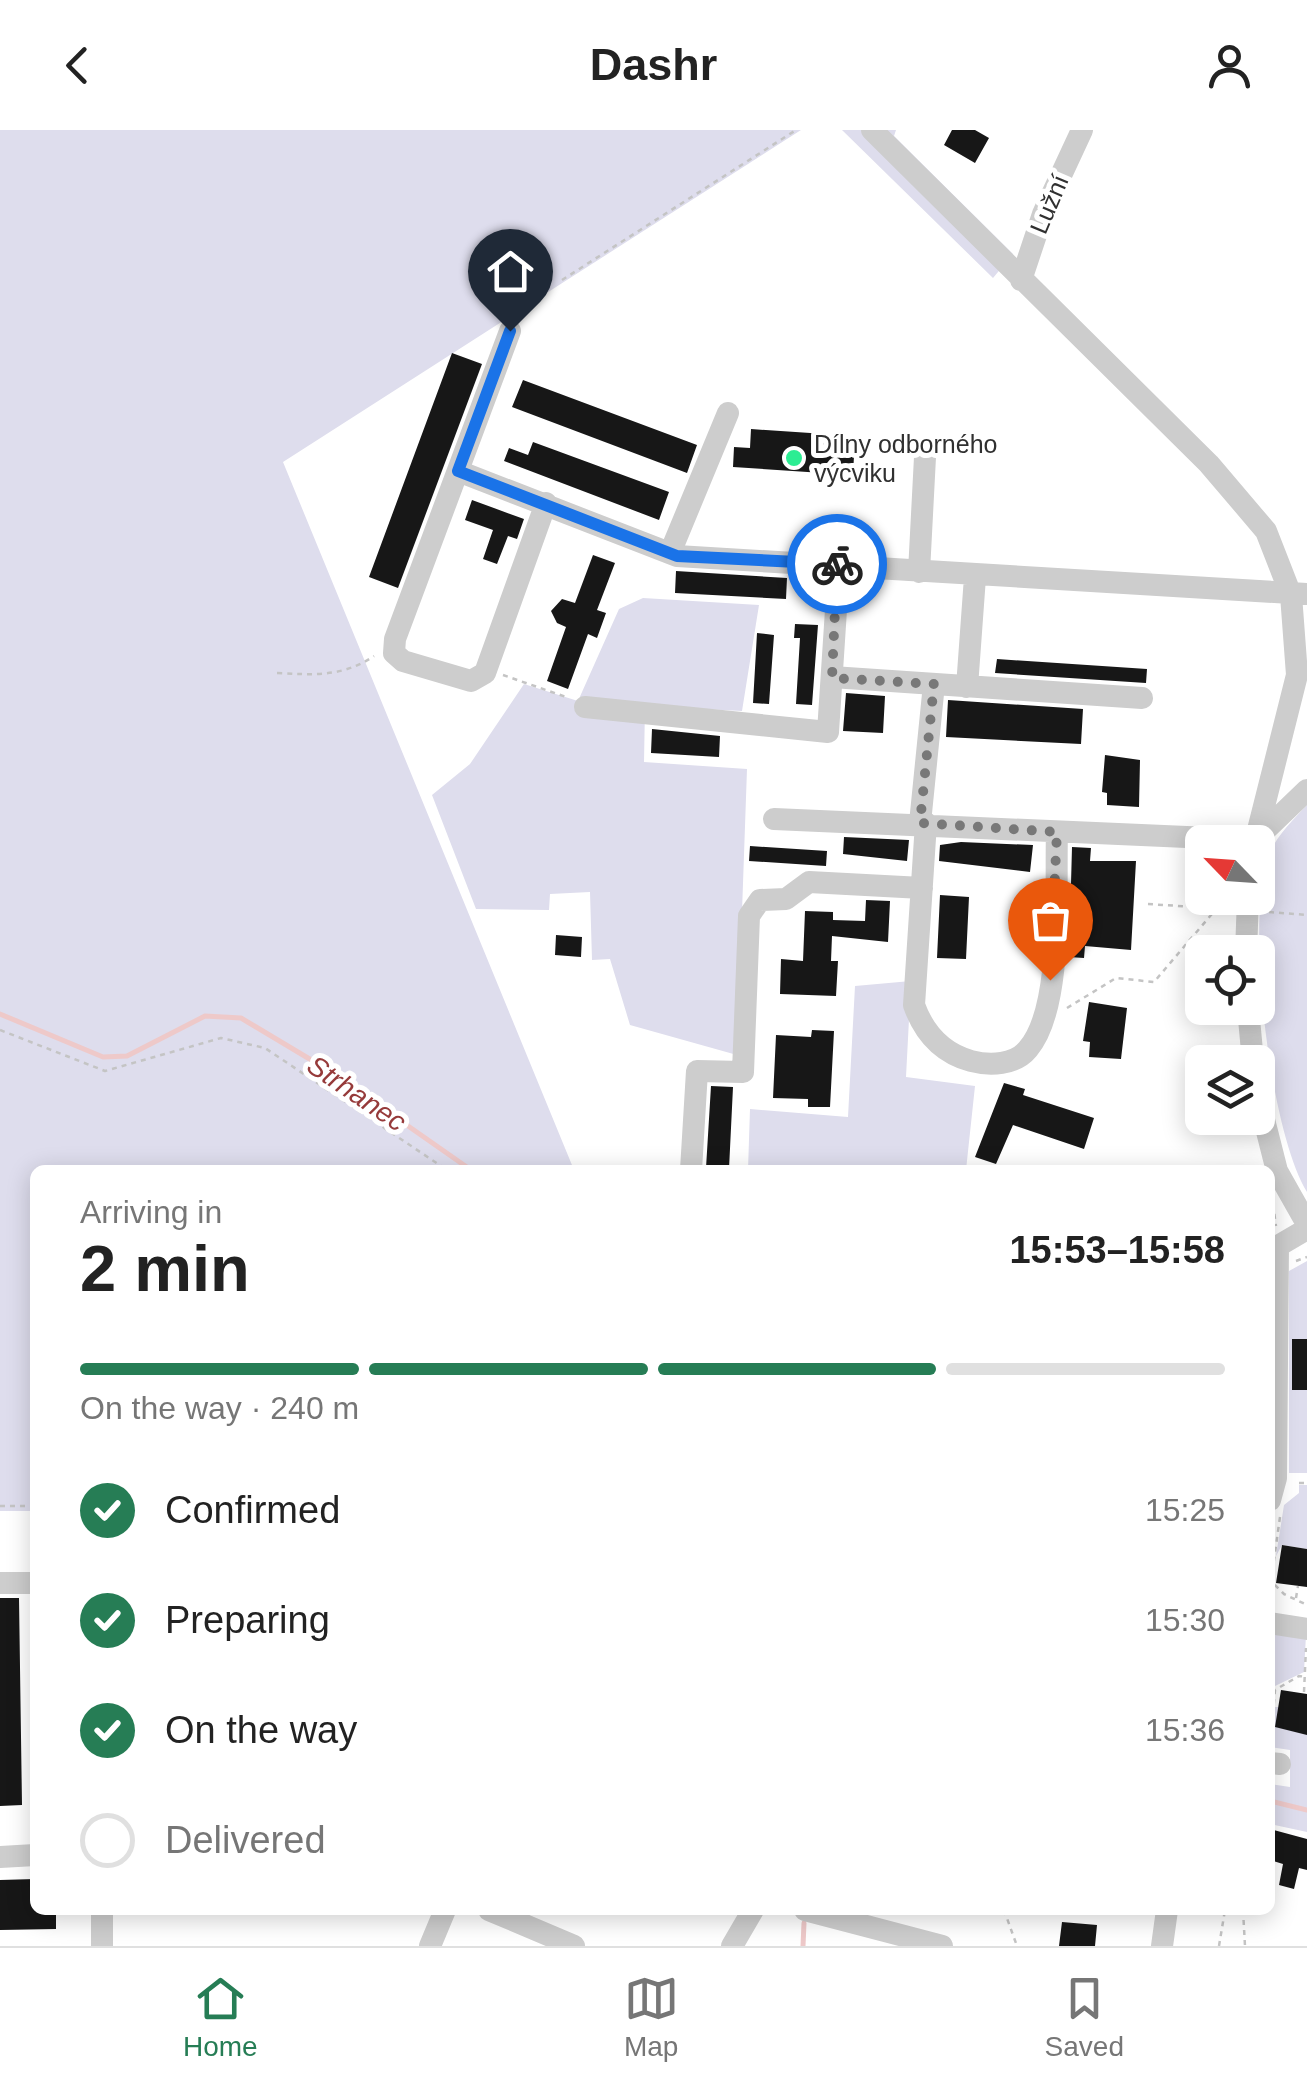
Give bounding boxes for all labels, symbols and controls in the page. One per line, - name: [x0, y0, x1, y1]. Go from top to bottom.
- icon: back: [50, 38, 105, 93]
- icon: person: [1202, 38, 1257, 93]
- text: Dashr: [590, 39, 717, 90]
- street label: Lužní: [1024, 170, 1074, 238]
- pin: [468, 229, 553, 332]
- icon: home: [483, 244, 538, 299]
- place label: Dílny odborného výcviku: [814, 430, 997, 487]
- marker: Dílny odborného výcviku: [783, 447, 805, 469]
- courier: [787, 514, 887, 614]
- icon: bike: [810, 537, 865, 592]
- north arrow: [1185, 825, 1275, 915]
- map controls: [1185, 825, 1275, 1135]
- pin: [1008, 878, 1093, 981]
- icon: bag: [1023, 893, 1078, 948]
- button: locate: [1185, 935, 1275, 1025]
- button: layers: [1185, 1045, 1275, 1135]
- water label: Strhanec: [302, 1049, 412, 1138]
- text: Arriving in: [80, 1194, 222, 1230]
- text: 15:53–15:58: [1009, 1229, 1225, 1271]
- text: 2 min: [80, 1232, 250, 1305]
- text: On the way · 240 m: [80, 1390, 359, 1426]
- icon: check: [80, 1483, 135, 1538]
- text: Confirmed: [165, 1489, 340, 1531]
- text: 15:25: [1145, 1492, 1225, 1528]
- icon: check: [80, 1593, 135, 1648]
- text: Preparing: [165, 1599, 330, 1641]
- text: 15:30: [1145, 1602, 1225, 1638]
- icon: check: [80, 1703, 135, 1758]
- text: On the way: [165, 1709, 357, 1751]
- text: 15:36: [1145, 1712, 1225, 1748]
- text: Delivered: [165, 1819, 326, 1861]
- tab: Home: [183, 1971, 258, 2063]
- tab: Map: [624, 1971, 679, 2063]
- tab: Saved: [1045, 1971, 1124, 2063]

